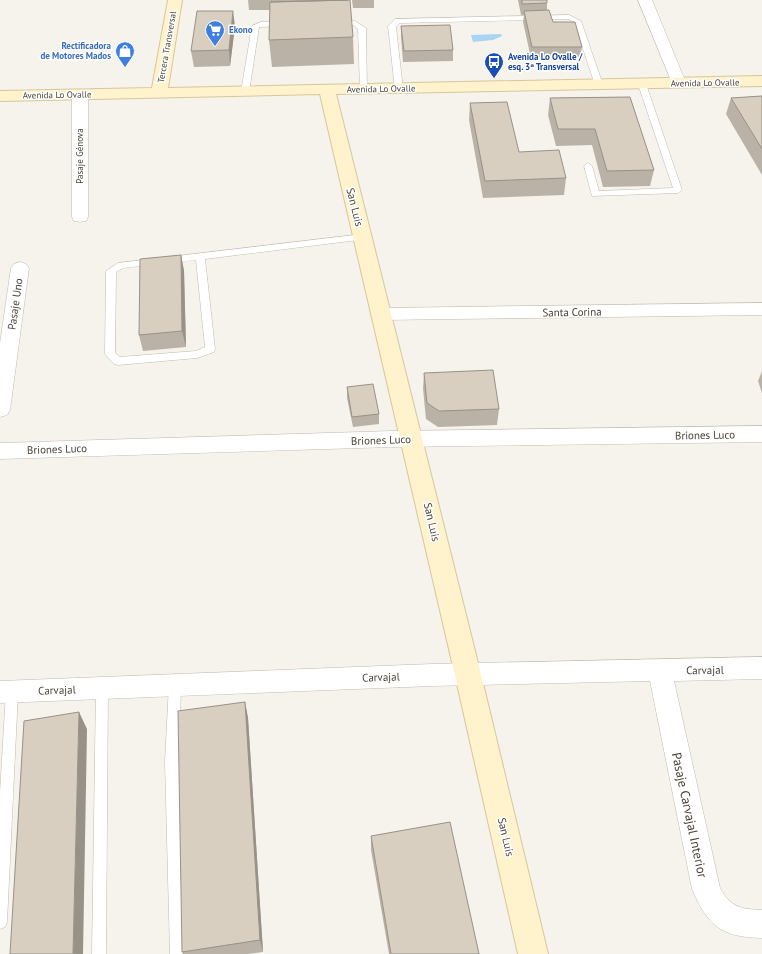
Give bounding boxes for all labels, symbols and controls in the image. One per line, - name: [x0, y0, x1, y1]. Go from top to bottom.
- street label: Tercera Transversal: [155, 10, 178, 84]
- supermarket icon: Ekono: [204, 19, 226, 47]
- place label: Ekono: [229, 24, 253, 35]
- place label: Rectificadora de Motores Mados: [40, 40, 112, 61]
- shop icon: Rectificadora de Motores Mados: [114, 40, 136, 68]
- bus stop icon: Avenida Lo Ovalle / esq. 3ª Transversal: [483, 51, 505, 79]
- place label: Avenida Lo Ovalle / esq. 3ª Transversal: [508, 51, 583, 72]
- street label: Avenida Lo Ovalle: [671, 76, 740, 89]
- street label: Avenida Lo Ovalle: [347, 82, 416, 95]
- street label: Avenida Lo Ovalle: [23, 88, 92, 101]
- street label: Pasaje Génova: [74, 128, 85, 184]
- street label: San Luis: [343, 186, 367, 228]
- street label: Pasaje Uno: [4, 277, 26, 331]
- street label: Santa Corina: [542, 304, 602, 320]
- street label: Briones Luco: [675, 427, 735, 443]
- street label: Briones Luco: [351, 432, 411, 448]
- street label: Briones Luco: [27, 441, 87, 457]
- street label: San Luis: [421, 501, 443, 543]
- street label: Carvajal: [686, 663, 725, 677]
- street label: Carvajal: [362, 669, 401, 685]
- street label: Carvajal: [38, 682, 77, 698]
- street label: Pasaje Carvajal Interior: [668, 751, 711, 880]
- street label: San Luis: [495, 816, 517, 858]

